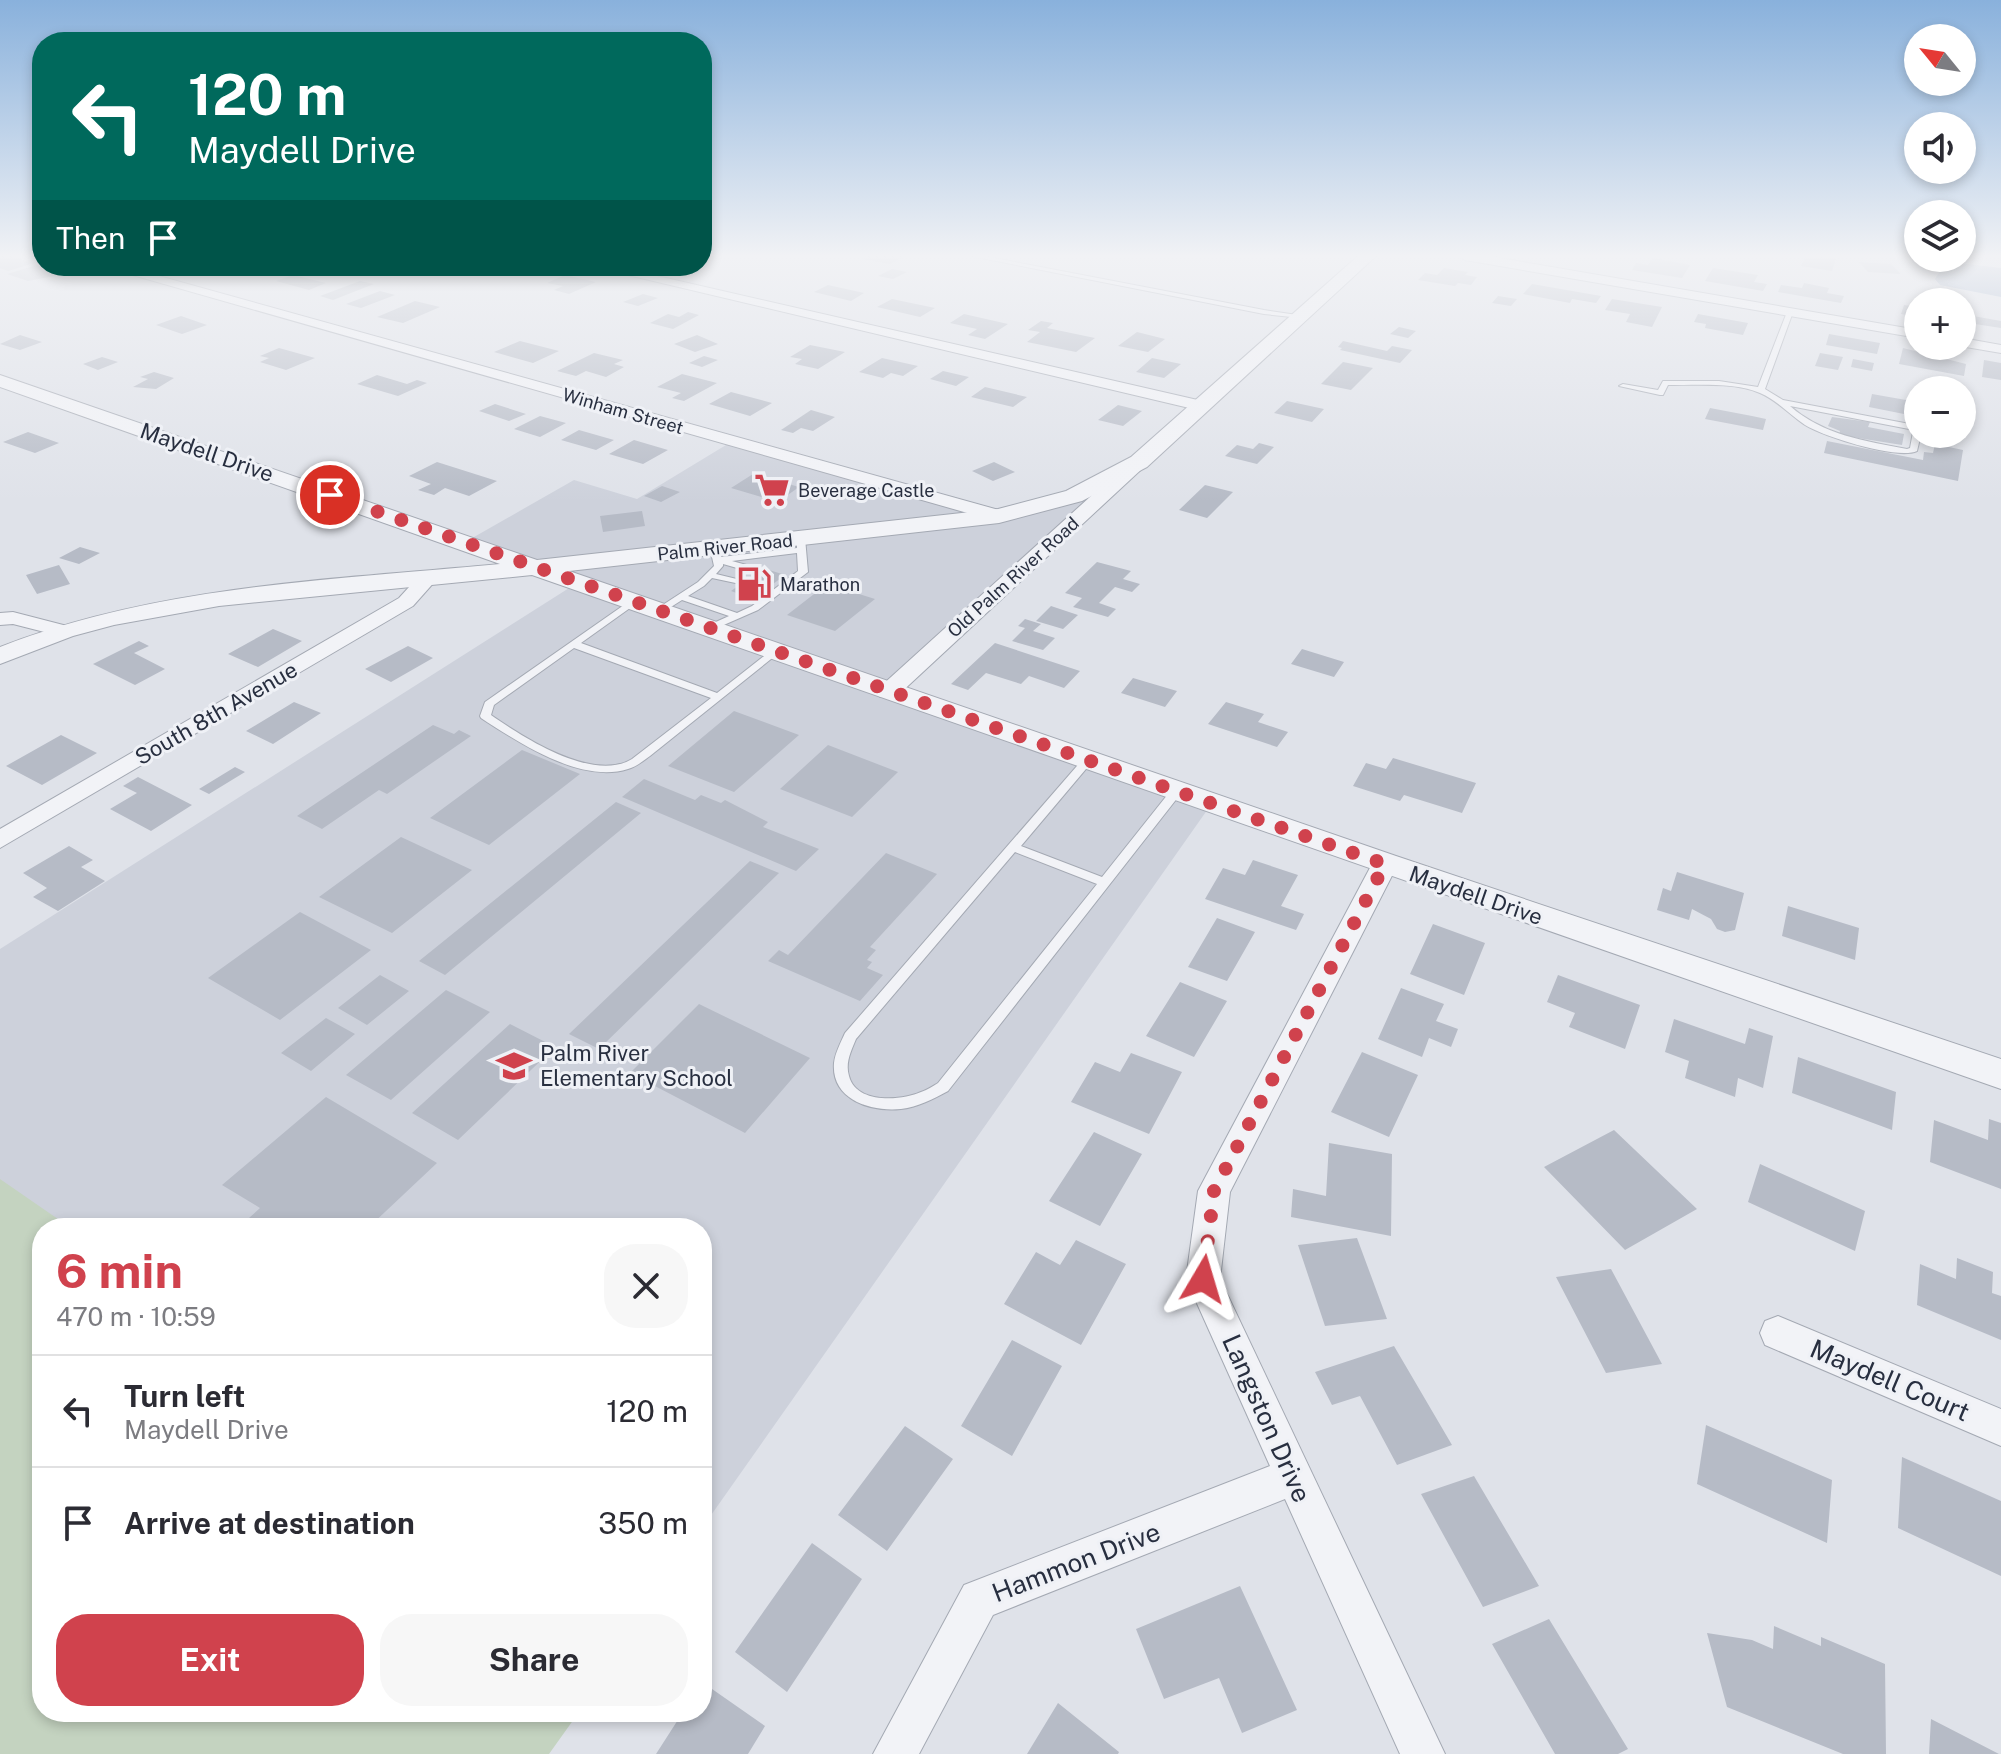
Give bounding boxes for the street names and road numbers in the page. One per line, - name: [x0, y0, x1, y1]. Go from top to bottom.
- street label: Winham Street: [560, 384, 686, 438]
- street label: Maydell Drive: [137, 417, 277, 487]
- street label: Old Palm River Road: [943, 513, 1083, 641]
- street label: Palm River Road: [656, 529, 794, 565]
- street label: South 8th Avenue: [130, 656, 302, 770]
- street label: Maydell Drive: [1406, 860, 1546, 930]
- street label: Langston Drive: [1216, 1329, 1318, 1507]
- street label: Maydell Court: [1806, 1332, 1974, 1428]
- street label: Hammon Drive: [988, 1516, 1164, 1608]

